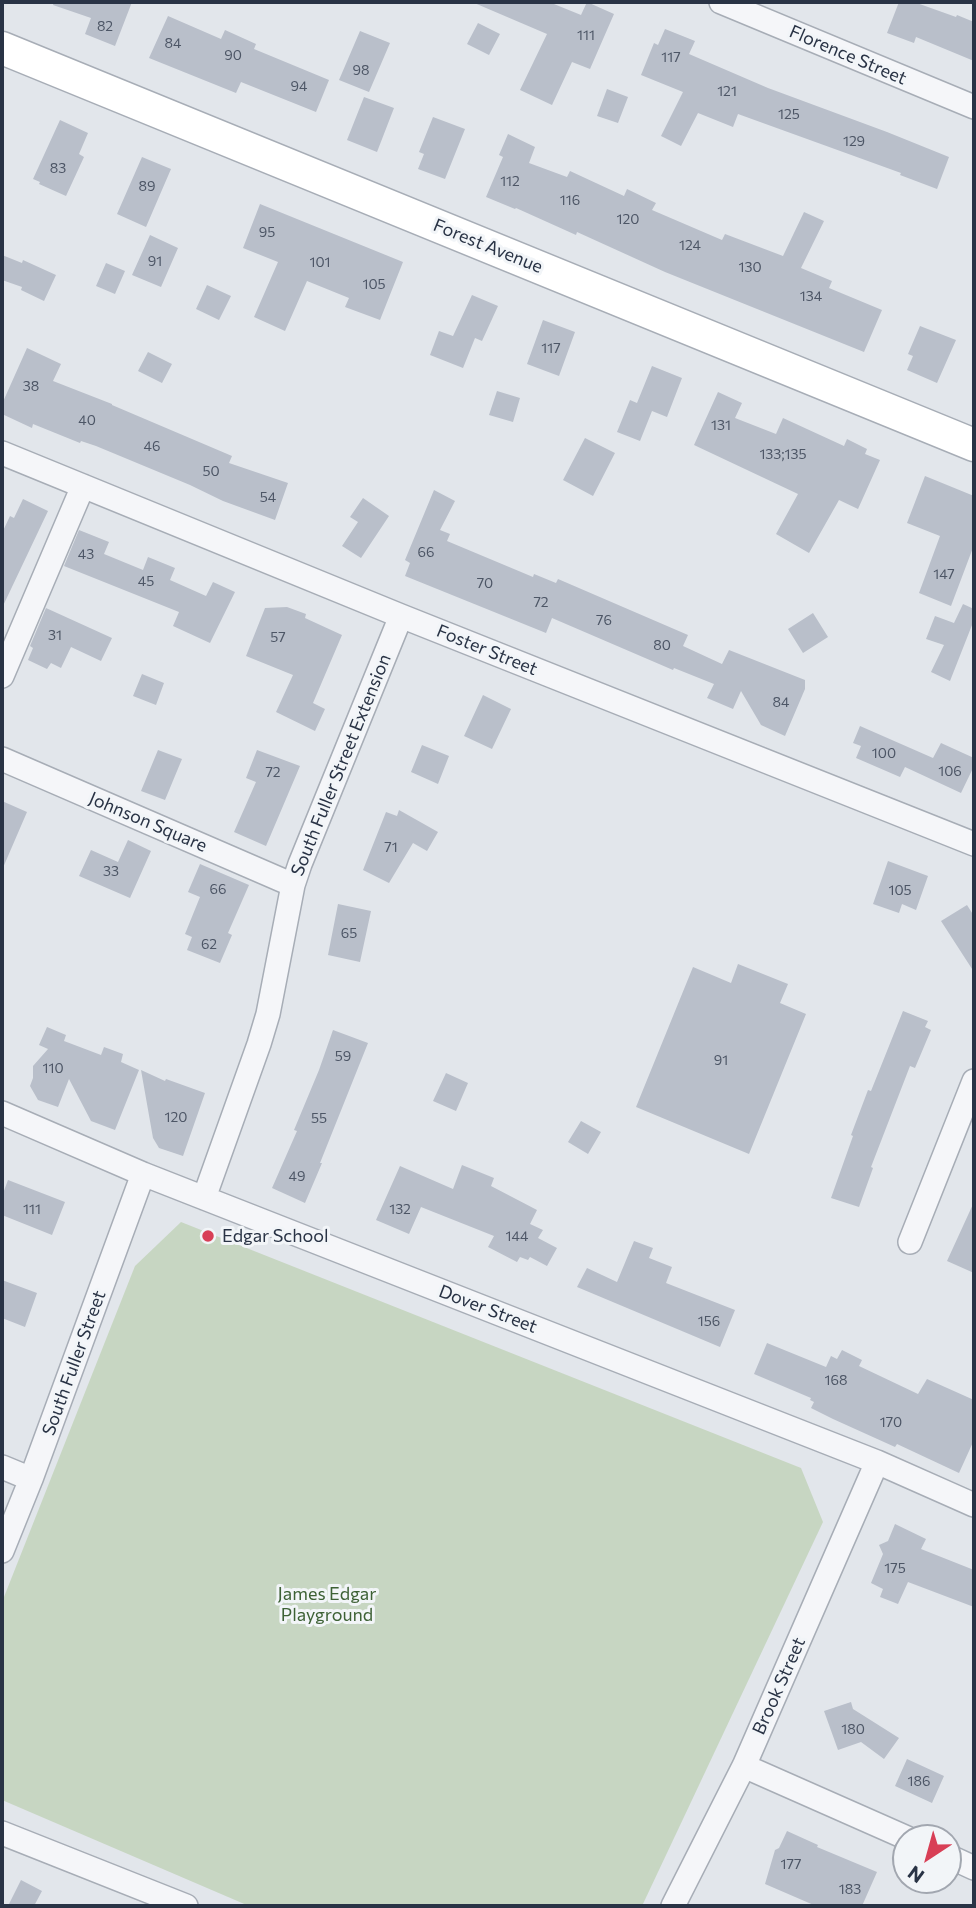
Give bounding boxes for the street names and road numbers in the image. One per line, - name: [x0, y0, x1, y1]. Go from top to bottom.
- street label: Florence Street: [786, 21, 910, 89]
- street label: Forest Avenue: [430, 214, 546, 278]
- street label: Foster Street: [433, 620, 541, 680]
- street label: South Fuller Street Extension: [287, 651, 395, 879]
- street label: Johnson Square: [86, 787, 210, 857]
- street label: Dover Street: [436, 1280, 540, 1338]
- street label: South Fuller Street: [38, 1288, 110, 1438]
- street label: Brook Street: [748, 1634, 810, 1738]

